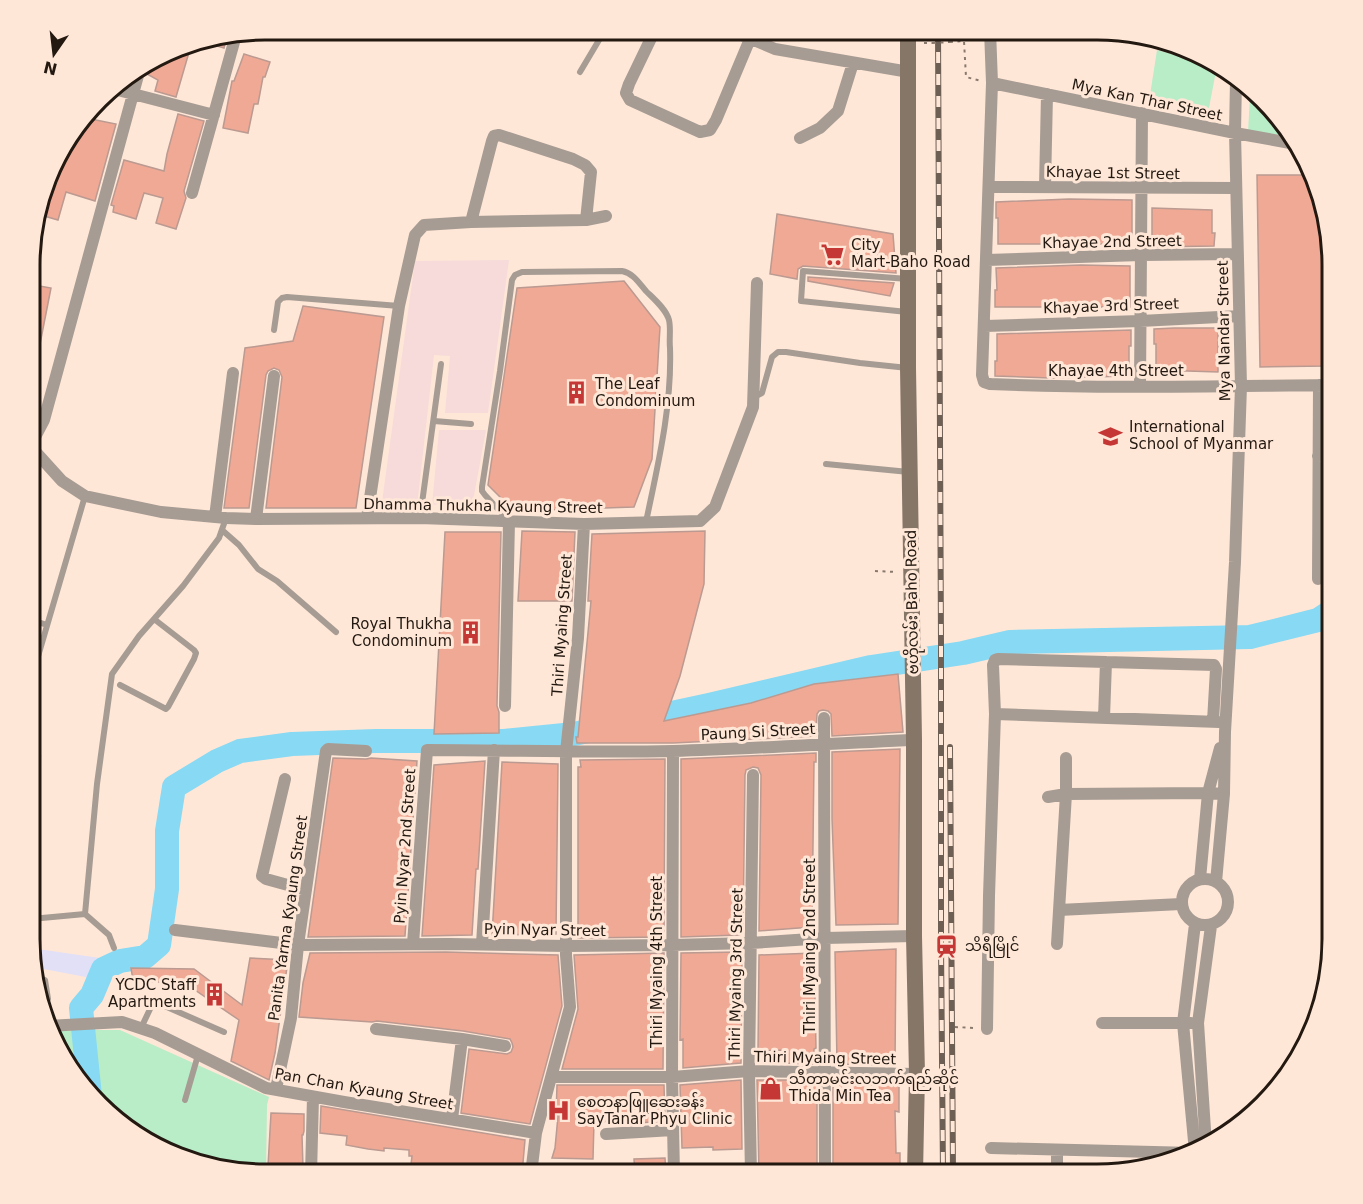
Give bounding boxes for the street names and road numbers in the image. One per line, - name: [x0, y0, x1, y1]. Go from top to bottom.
- street label: Mya Kan Thar Street: [1070, 75, 1224, 125]
- street label: Khayae 1st Street: [1046, 163, 1180, 183]
- street label: Khayae 2nd Street: [1042, 232, 1182, 252]
- street label: Mya Nandar Street: [1214, 260, 1234, 402]
- street label: Khayae 3rd Street: [1043, 295, 1179, 317]
- street label: Khayae 4th Street: [1048, 362, 1184, 380]
- street label: Dhamma Thukha Kyaung Street: [363, 495, 603, 517]
- street label: ဗဟိုလမ်း Baho Road: [901, 530, 925, 674]
- street label: Thiri Myaing Street: [548, 553, 576, 698]
- street label: Paung Si Street: [700, 720, 816, 744]
- street label: Pyin Nyar 2nd Street: [391, 768, 419, 924]
- street label: Panita Yarma Kyaung Street: [265, 814, 311, 1022]
- street label: Thiri Myaing 2nd Street: [801, 858, 819, 1035]
- street label: Thiri Myaing 4th Street: [648, 876, 666, 1049]
- street label: Thiri Myaing 3rd Street: [725, 888, 747, 1061]
- street label: Pyin Nyar Street: [484, 920, 606, 940]
- street label: Thiri Myaing Street: [753, 1048, 897, 1068]
- street label: Pan Chan Kyaung Street: [273, 1064, 455, 1114]

